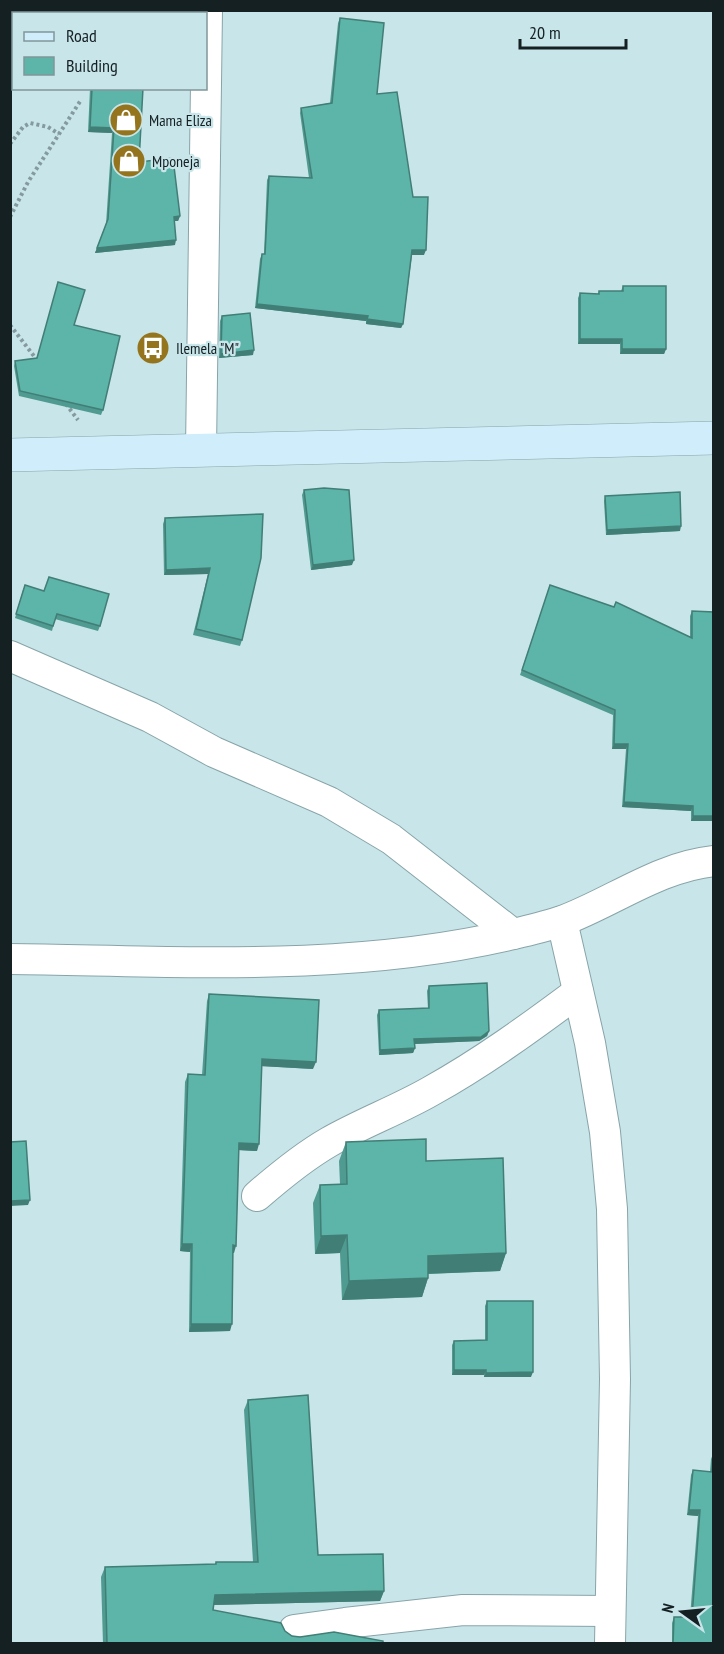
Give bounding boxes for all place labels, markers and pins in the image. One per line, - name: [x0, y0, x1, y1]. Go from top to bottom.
- shop icon: Mama Eliza: [108, 102, 144, 138]
- place label: Mama Eliza: [149, 110, 212, 130]
- shop icon: Mponeja: [111, 143, 147, 179]
- place label: Mponeja: [152, 151, 200, 171]
- bus stop icon: Ilemela "M": [135, 330, 171, 366]
- place label: Ilemela "M": [176, 338, 239, 358]

